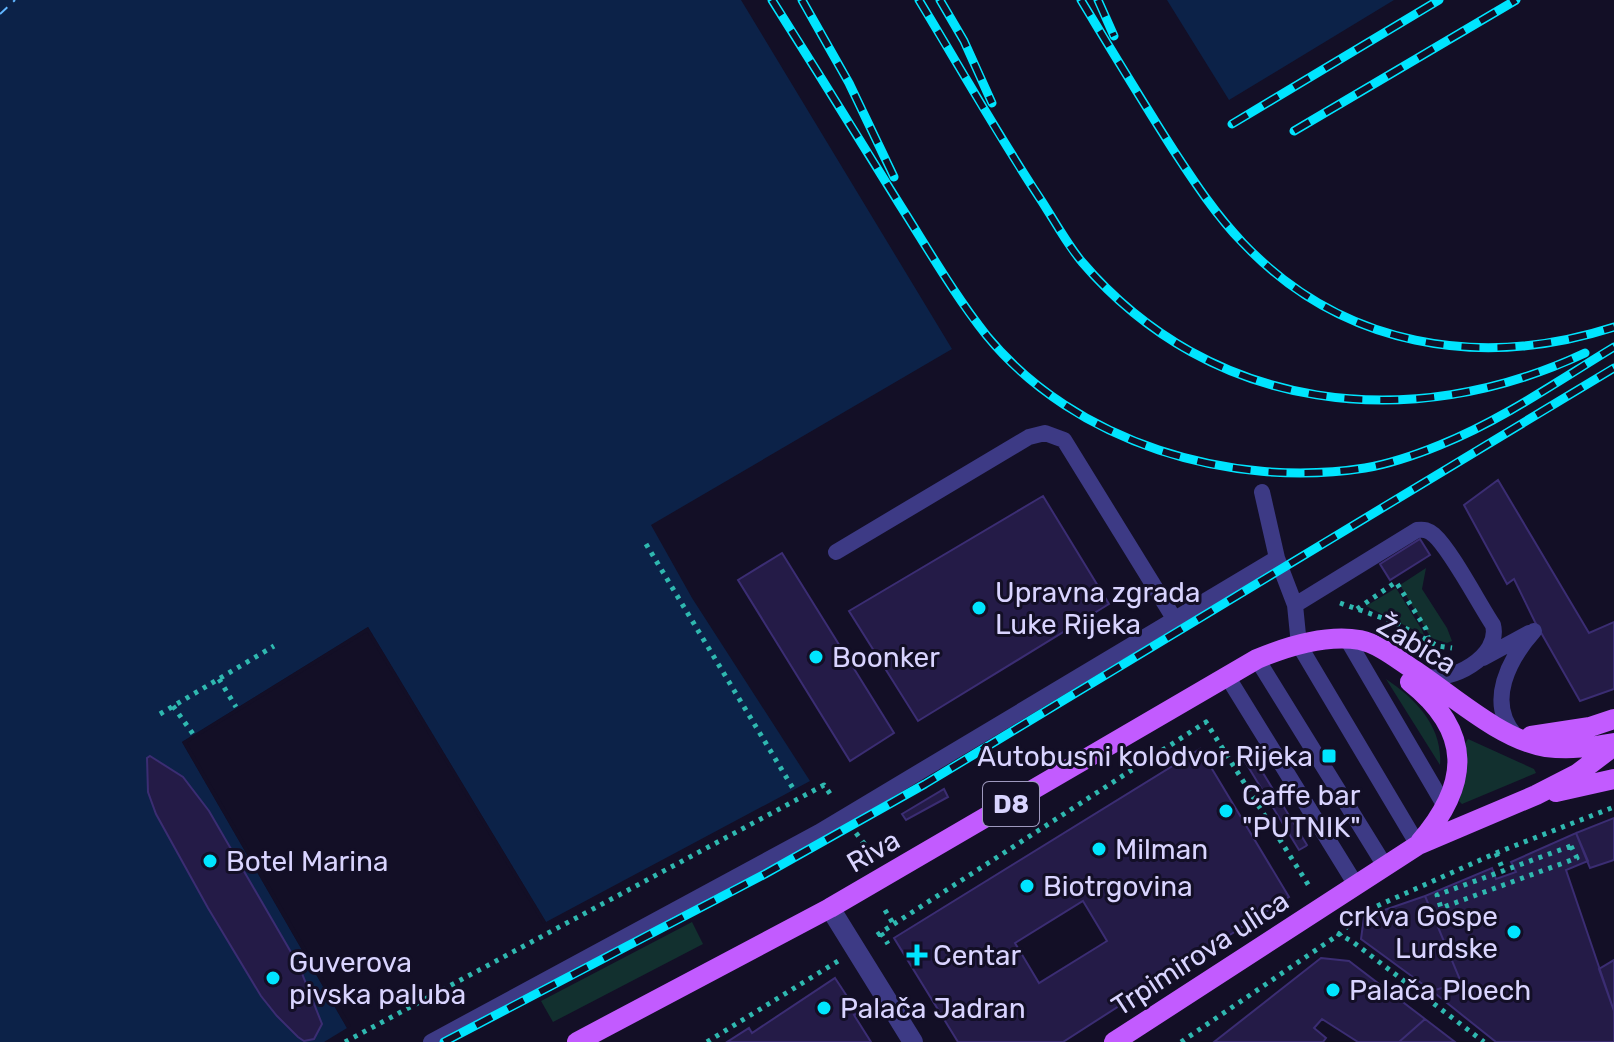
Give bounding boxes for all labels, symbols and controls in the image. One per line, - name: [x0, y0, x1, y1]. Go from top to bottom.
- place label: Upravna zgrada Luke Rijeka: [995, 576, 1200, 641]
- marker: Upravna zgrada Luke Rijeka: [970, 599, 988, 617]
- street label: Žabica: [1371, 608, 1462, 681]
- place label: Boonker: [832, 641, 940, 674]
- marker: Boonker: [807, 648, 825, 666]
- place label: Autobusni kolodvor Rijeka: [977, 740, 1313, 773]
- marker: Autobusni kolodvor Rijeka: [1320, 747, 1338, 765]
- place label: Caffe bar "PUTNIK": [1242, 779, 1361, 844]
- road number: D8: [983, 782, 1039, 826]
- marker: Caffe bar "PUTNIK": [1217, 802, 1235, 820]
- street label: Riva: [841, 823, 906, 880]
- place label: Milman: [1115, 833, 1208, 866]
- marker: Milman: [1090, 840, 1108, 858]
- place label: Botel Marina: [226, 845, 388, 878]
- marker: Botel Marina: [201, 852, 219, 870]
- place label: Biotrgovina: [1043, 870, 1193, 903]
- marker: Biotrgovina: [1018, 877, 1036, 895]
- street label: Trpimirova ulica: [1106, 884, 1295, 1023]
- place label: crkva Gospe Lurdske: [1338, 900, 1498, 965]
- marker: crkva Gospe Lurdske: [1505, 923, 1523, 941]
- place label: Centar: [933, 939, 1021, 972]
- place label: Guverova pivska paluba: [289, 946, 466, 1011]
- marker: Centar: [908, 946, 926, 964]
- marker: Guverova pivska paluba: [264, 969, 282, 987]
- place label: Palača Ploech: [1349, 974, 1531, 1007]
- marker: Palača Ploech: [1324, 981, 1342, 999]
- place label: Palača Jadran: [840, 992, 1026, 1025]
- marker: Palača Jadran: [815, 999, 833, 1017]

